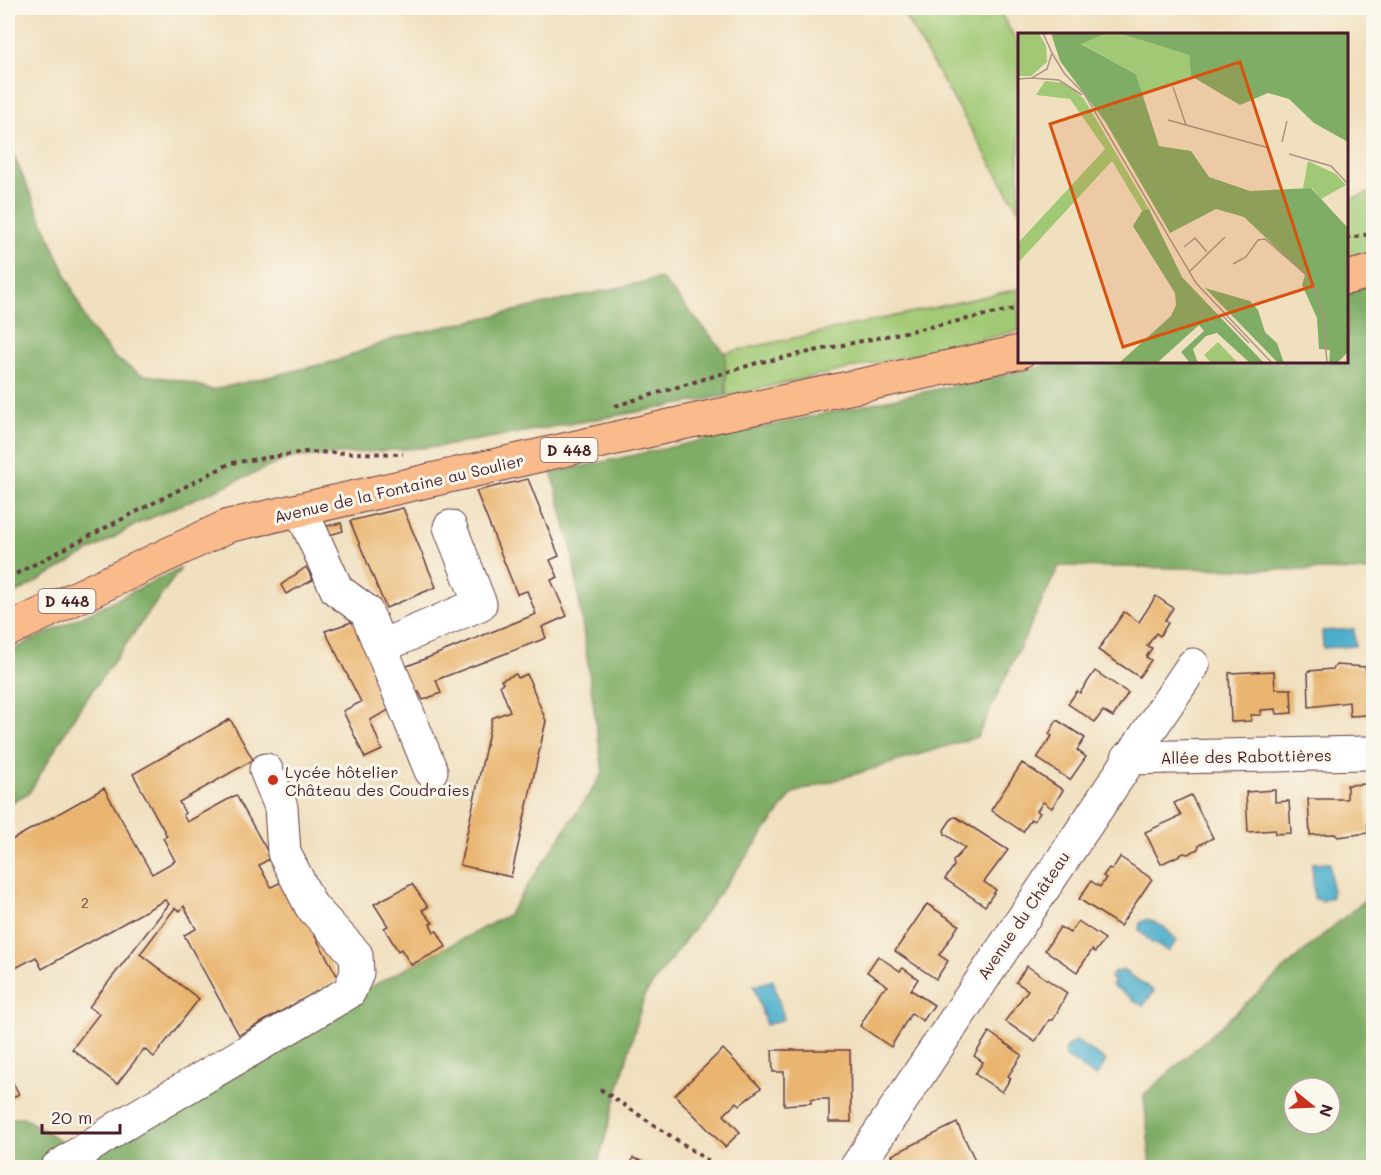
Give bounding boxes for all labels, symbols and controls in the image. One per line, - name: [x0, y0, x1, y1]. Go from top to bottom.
- inset map: [1018, 33, 1348, 363]
- road number: D 448: [540, 438, 598, 462]
- street label: Avenue de la Fontaine au Soulier: [272, 449, 526, 527]
- road number: D 448: [38, 589, 96, 613]
- street label: Allée des Rabottières: [1160, 744, 1332, 768]
- place label: Lycée hôtelier Château des Coudraies: [285, 761, 470, 800]
- marker: Lycée hôtelier Château des Coudraies: [266, 773, 280, 787]
- street label: Avenue du Château: [972, 847, 1074, 983]
- house number: 2: [81, 893, 89, 912]
- north arrow: [1282, 1076, 1342, 1136]
- scale bar: [42, 1097, 120, 1135]
- text: N: [1315, 1102, 1339, 1120]
- text: 20 m: [51, 1105, 92, 1129]

